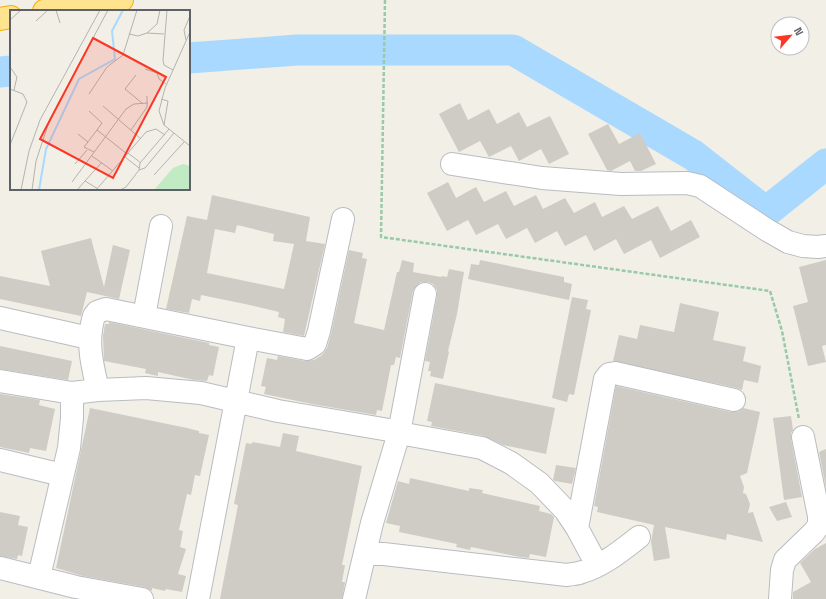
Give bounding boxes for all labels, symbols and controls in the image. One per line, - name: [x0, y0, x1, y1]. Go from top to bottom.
- inset map: [10, 10, 190, 190]
- north arrow: [770, 16, 810, 56]
- text: N: [791, 25, 807, 38]

